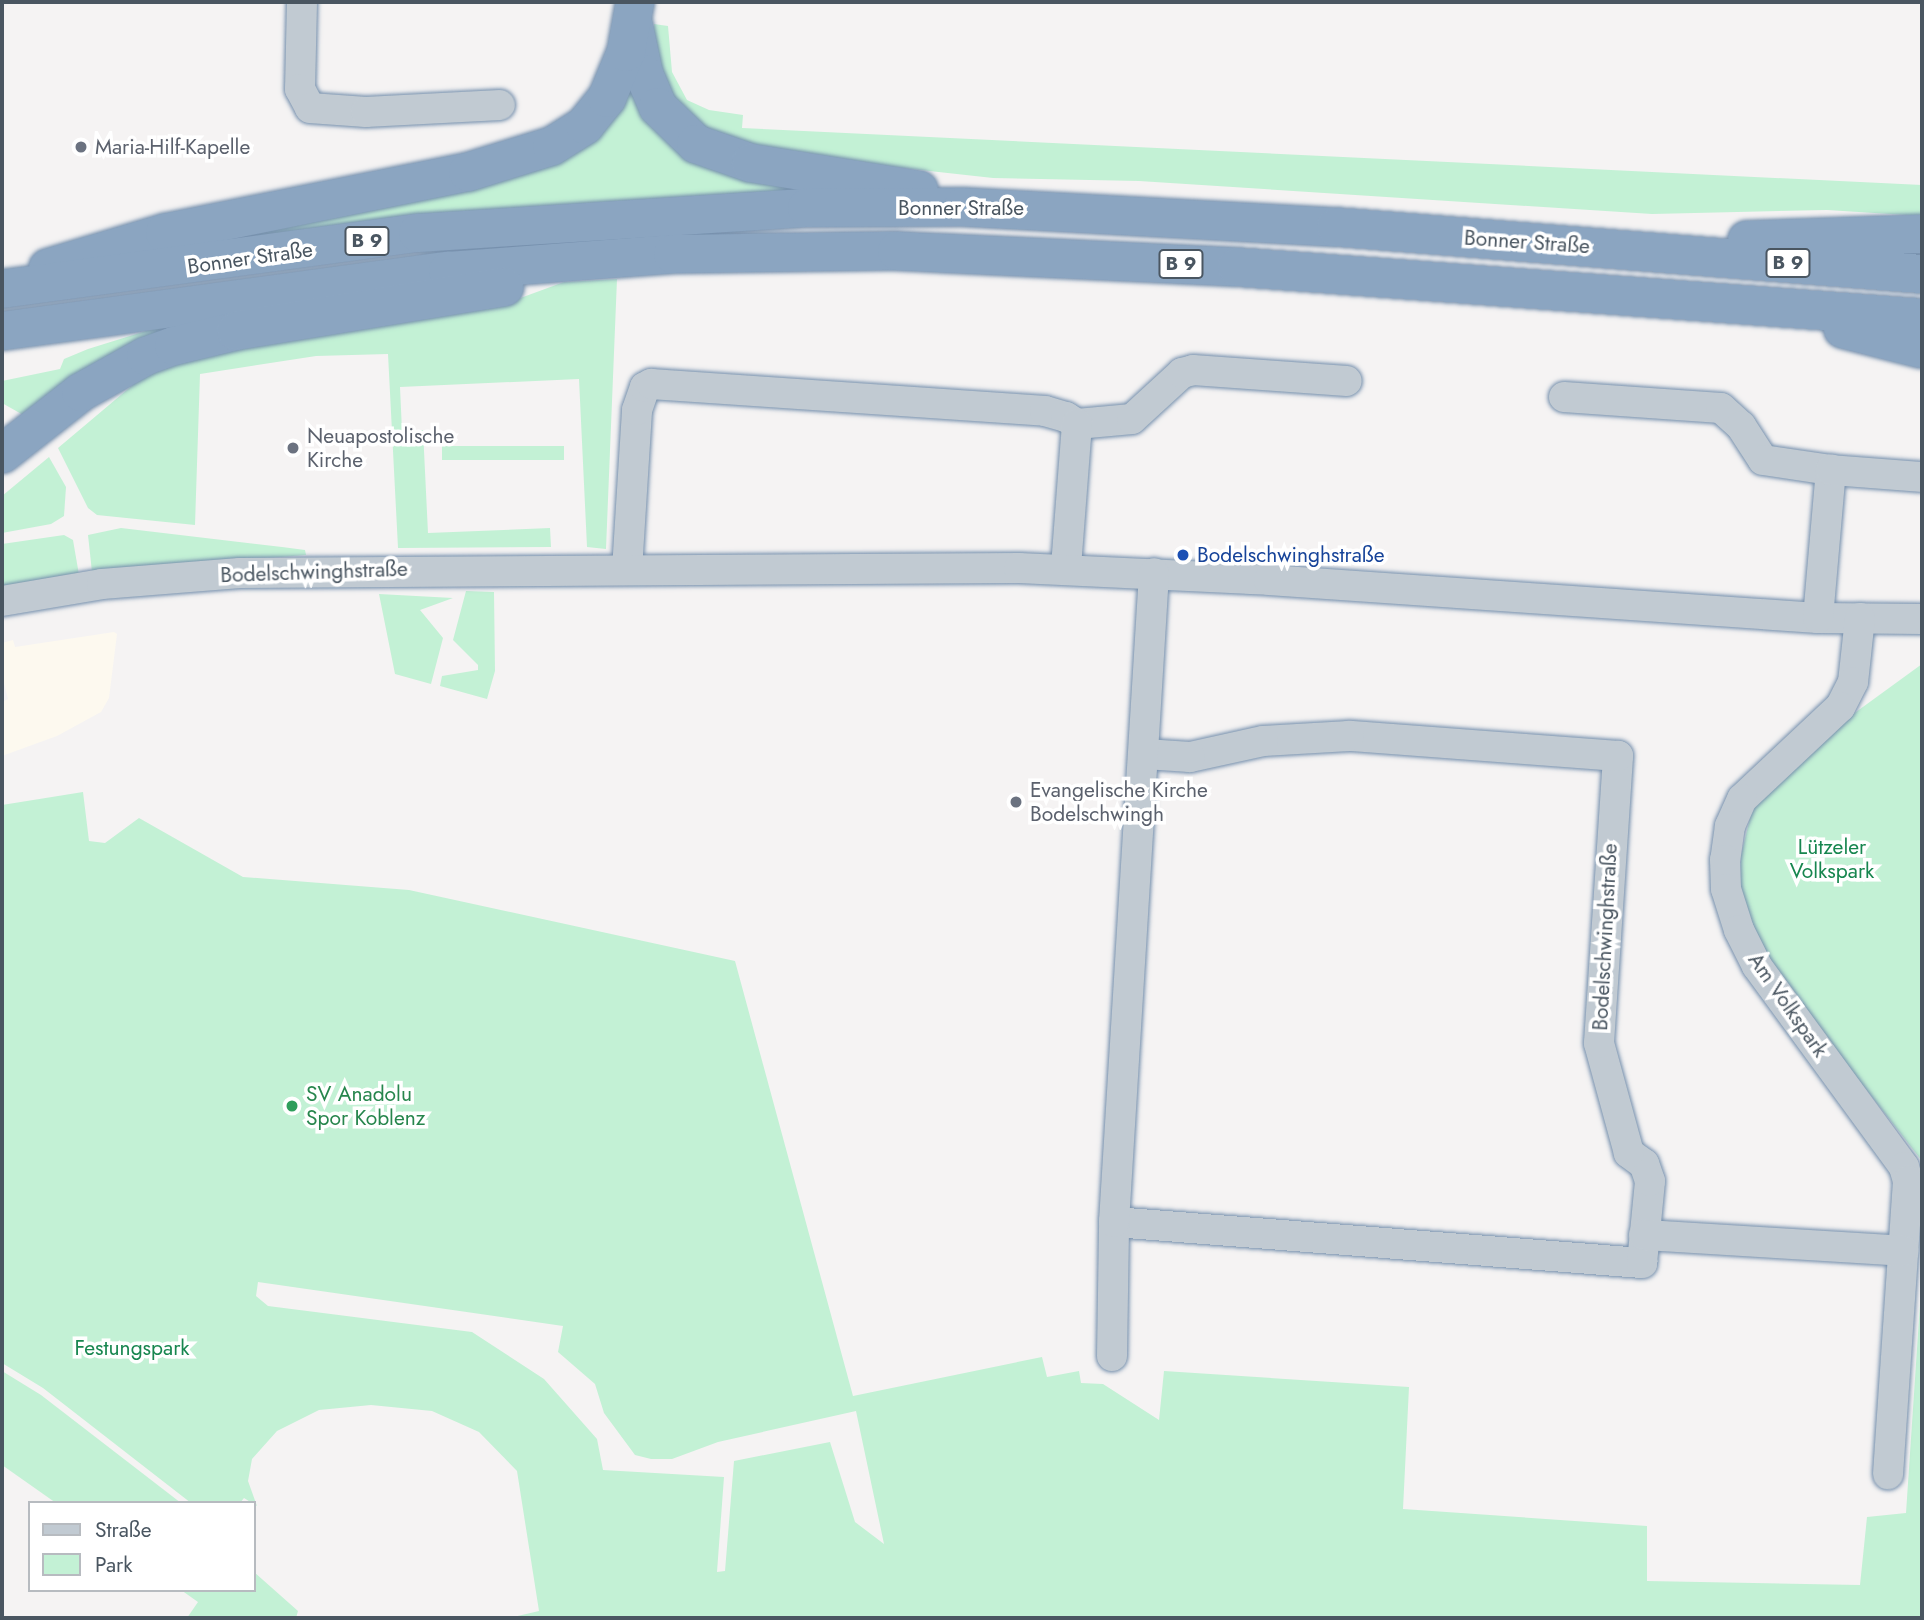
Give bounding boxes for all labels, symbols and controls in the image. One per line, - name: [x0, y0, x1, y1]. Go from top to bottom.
- place label: Maria-Hilf-Kapelle: [95, 134, 250, 160]
- marker: Maria-Hilf-Kapelle: [73, 139, 89, 155]
- street label: Bonner Straße: [898, 195, 1024, 221]
- street label: Bonner Straße: [1463, 225, 1591, 259]
- road number: B 9: [344, 226, 390, 256]
- street label: Bonner Straße: [186, 237, 314, 279]
- road number: B 9: [1765, 247, 1811, 278]
- road number: B 9: [1158, 248, 1204, 280]
- place label: Neuapostolische Kirche: [307, 423, 454, 473]
- marker: Neuapostolische Kirche: [285, 440, 301, 456]
- place label: Bodelschwinghstraße: [1197, 542, 1384, 568]
- marker: Bodelschwinghstraße: [1175, 547, 1191, 563]
- street label: Bodelschwinghstraße: [220, 556, 408, 588]
- place label: Evangelische Kirche Bodelschwingh: [1030, 777, 1208, 827]
- marker: Evangelische Kirche Bodelschwingh: [1008, 794, 1024, 810]
- park label: Lützeler Volkspark: [1790, 834, 1874, 884]
- street label: Bodelschwinghstraße: [1588, 843, 1622, 1031]
- street label: Am Volkspark: [1743, 948, 1833, 1062]
- place label: SV Anadolu Spor Koblenz: [306, 1081, 425, 1131]
- marker: SV Anadolu Spor Koblenz: [284, 1098, 300, 1114]
- park label: Festungspark: [74, 1335, 190, 1361]
- legend: [28, 1501, 256, 1592]
- text: Straße: [95, 1515, 152, 1545]
- text: Park: [95, 1550, 132, 1580]

